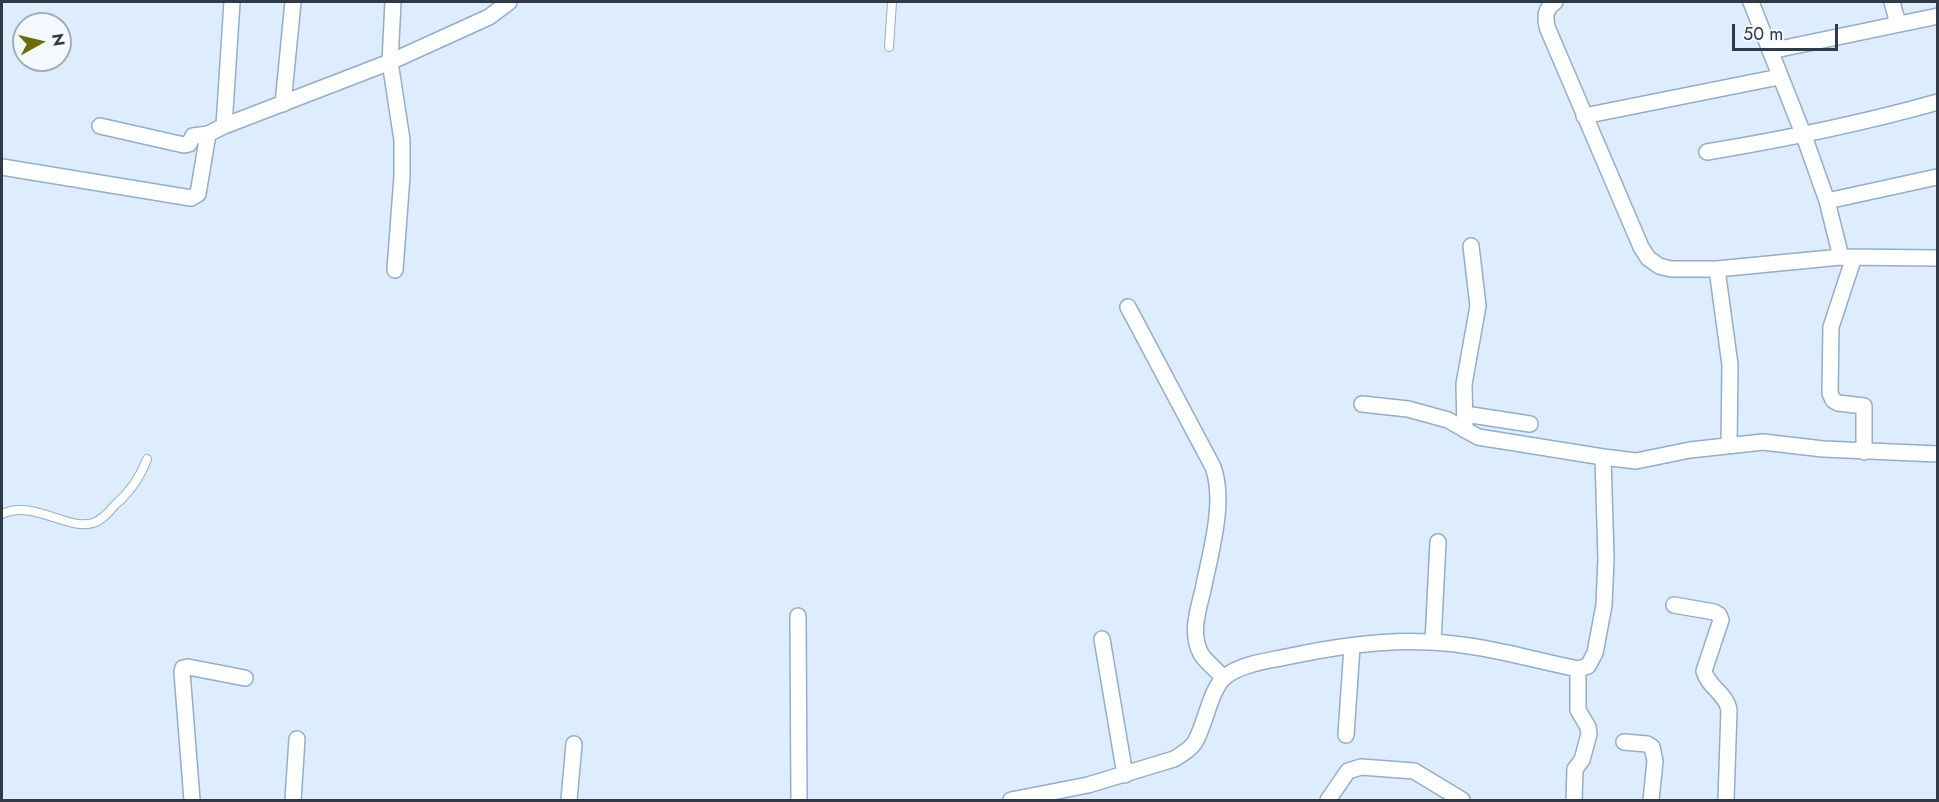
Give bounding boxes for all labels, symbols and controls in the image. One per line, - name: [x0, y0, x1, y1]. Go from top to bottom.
- north arrow: [12, 12, 72, 72]
- scale bar: [1735, 12, 1842, 50]
- text: 50 m: [1743, 21, 1783, 47]
- text: N: [46, 32, 71, 48]

